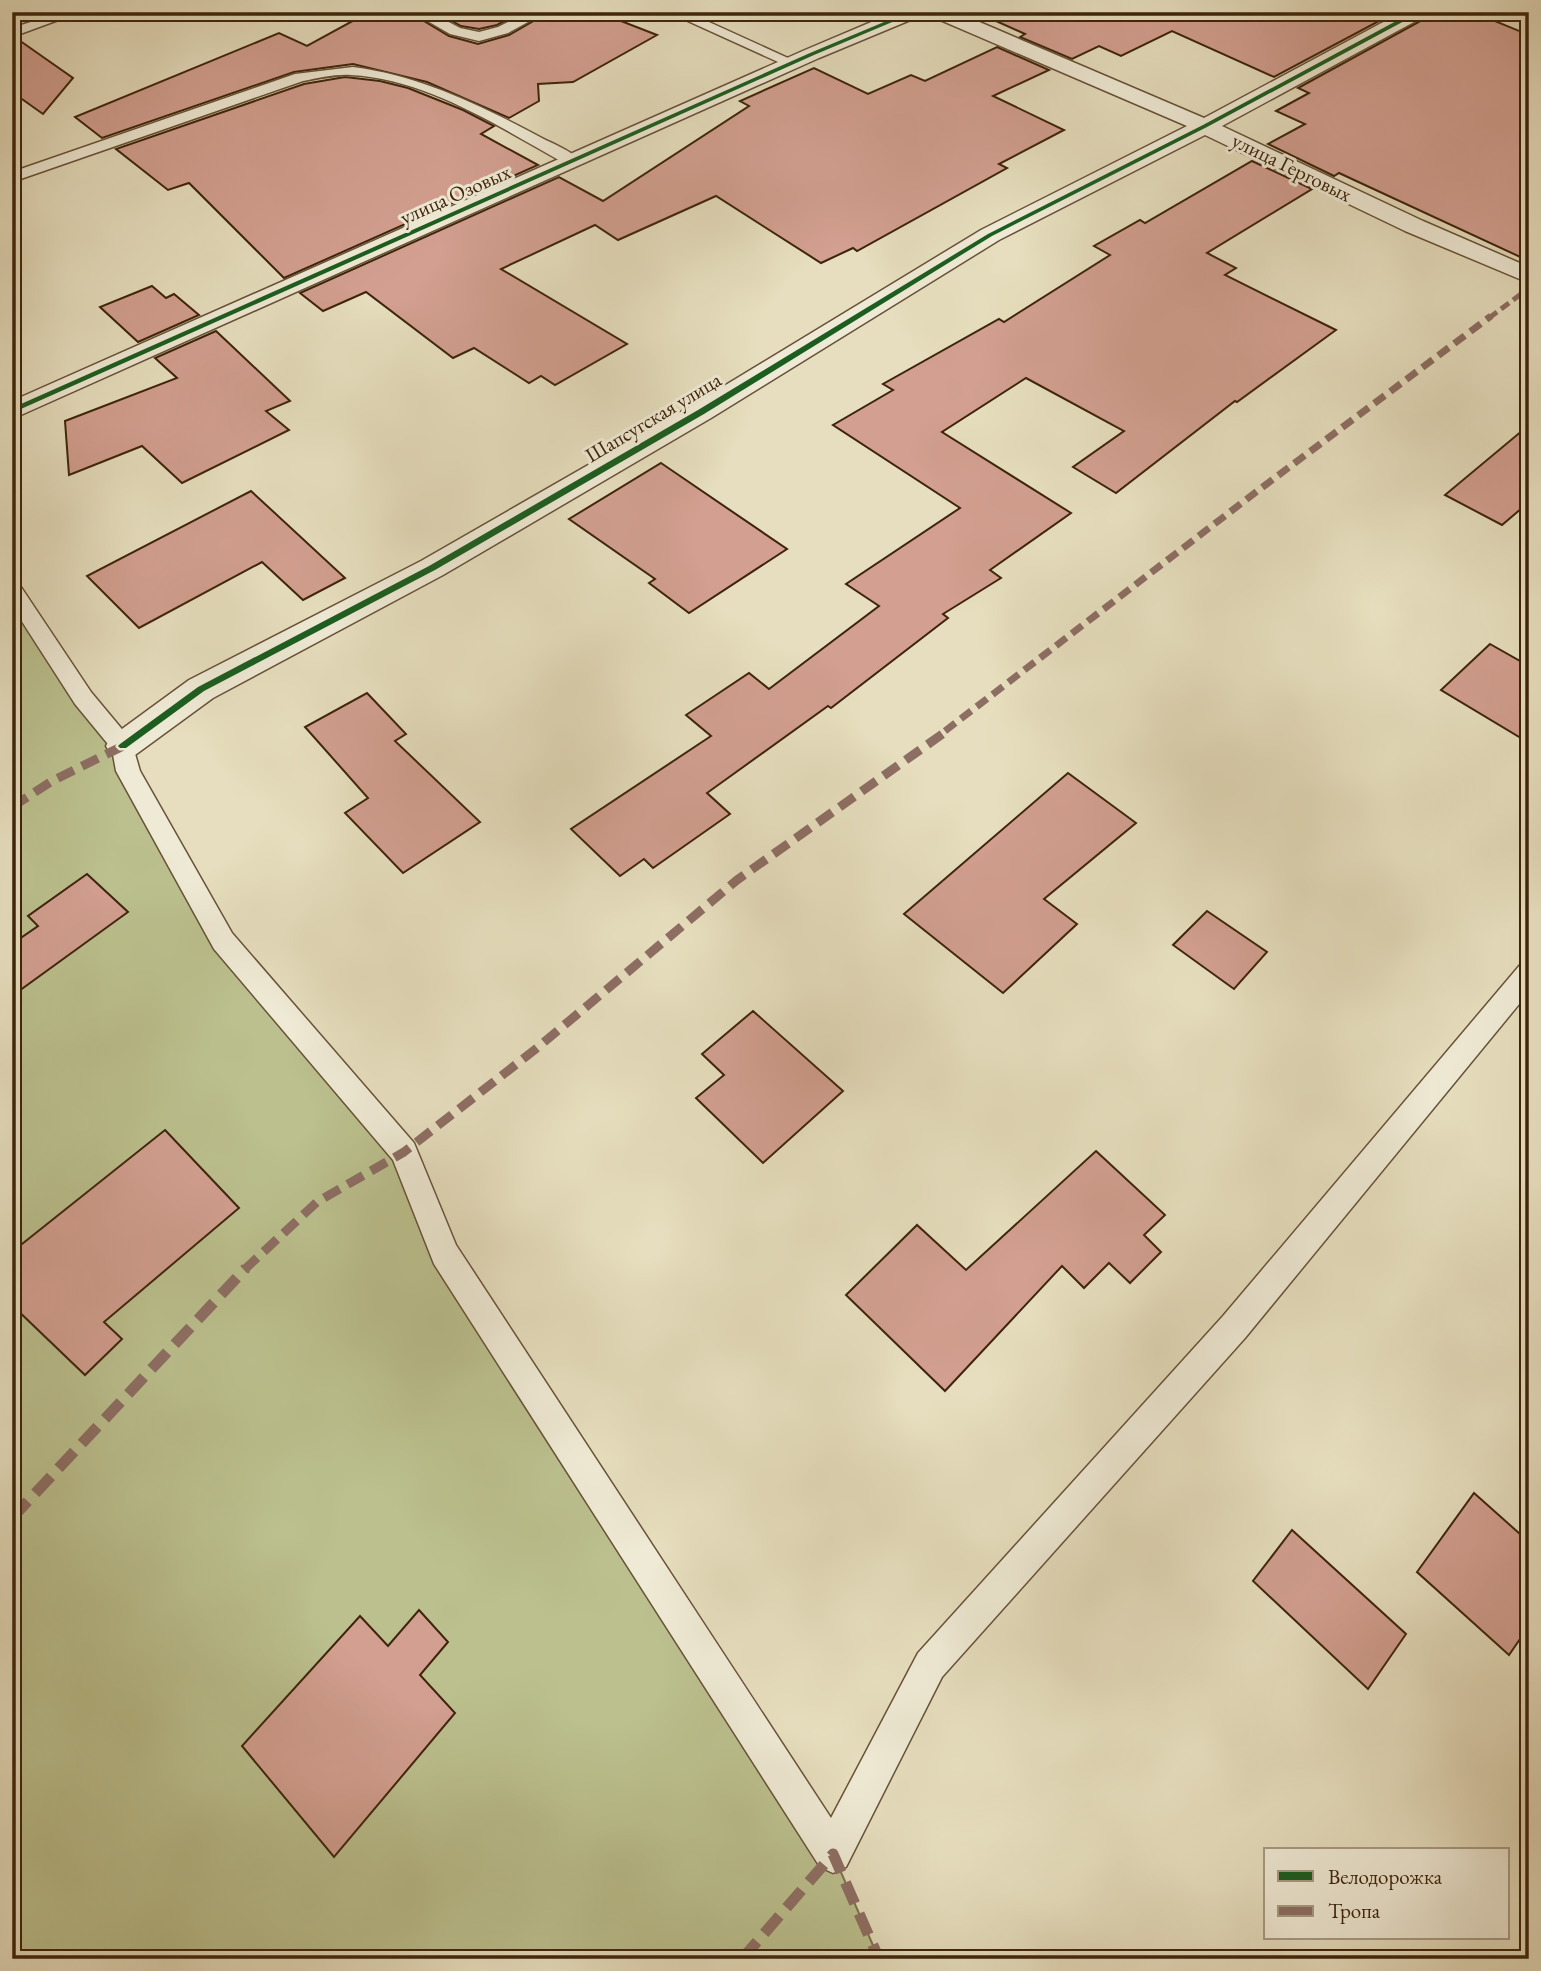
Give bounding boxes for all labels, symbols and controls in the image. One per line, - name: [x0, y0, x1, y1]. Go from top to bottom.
- street label: улица Герговых: [1228, 126, 1356, 208]
- street label: улица Озовых: [395, 158, 515, 230]
- street label: Шапсугская улица: [580, 365, 727, 468]
- legend: [1264, 1848, 1510, 1940]
- text: Велодорожка: [1328, 1863, 1443, 1890]
- text: Тропа: [1328, 1897, 1381, 1924]

